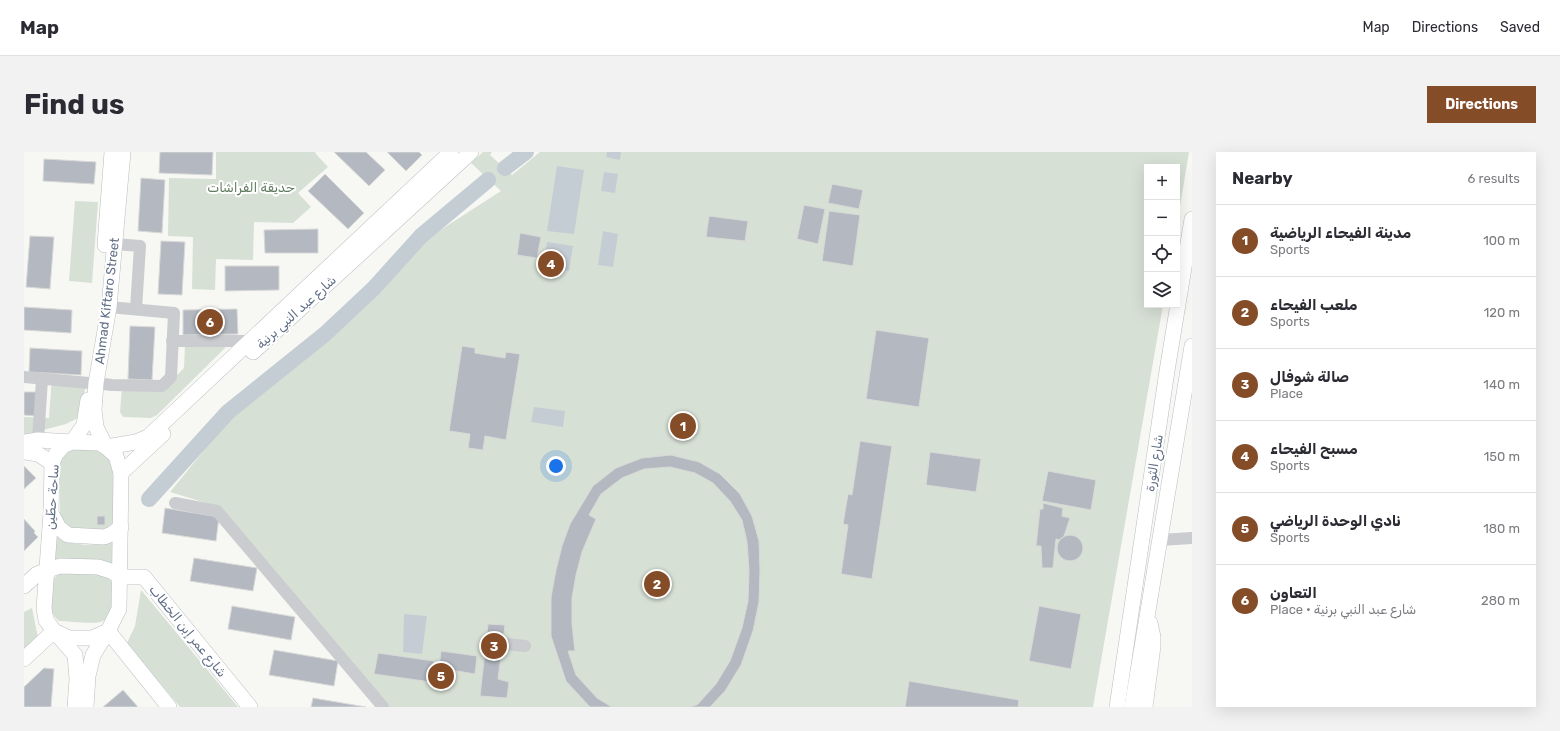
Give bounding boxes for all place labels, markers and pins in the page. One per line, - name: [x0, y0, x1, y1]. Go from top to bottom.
- pin: 4: [538, 249, 564, 279]
- pin: 6: [197, 307, 223, 337]
- pin: 1: [670, 411, 696, 441]
- pin: 2: [644, 569, 670, 599]
- pin: 3: [481, 631, 507, 661]
- pin: 5: [428, 661, 454, 691]

